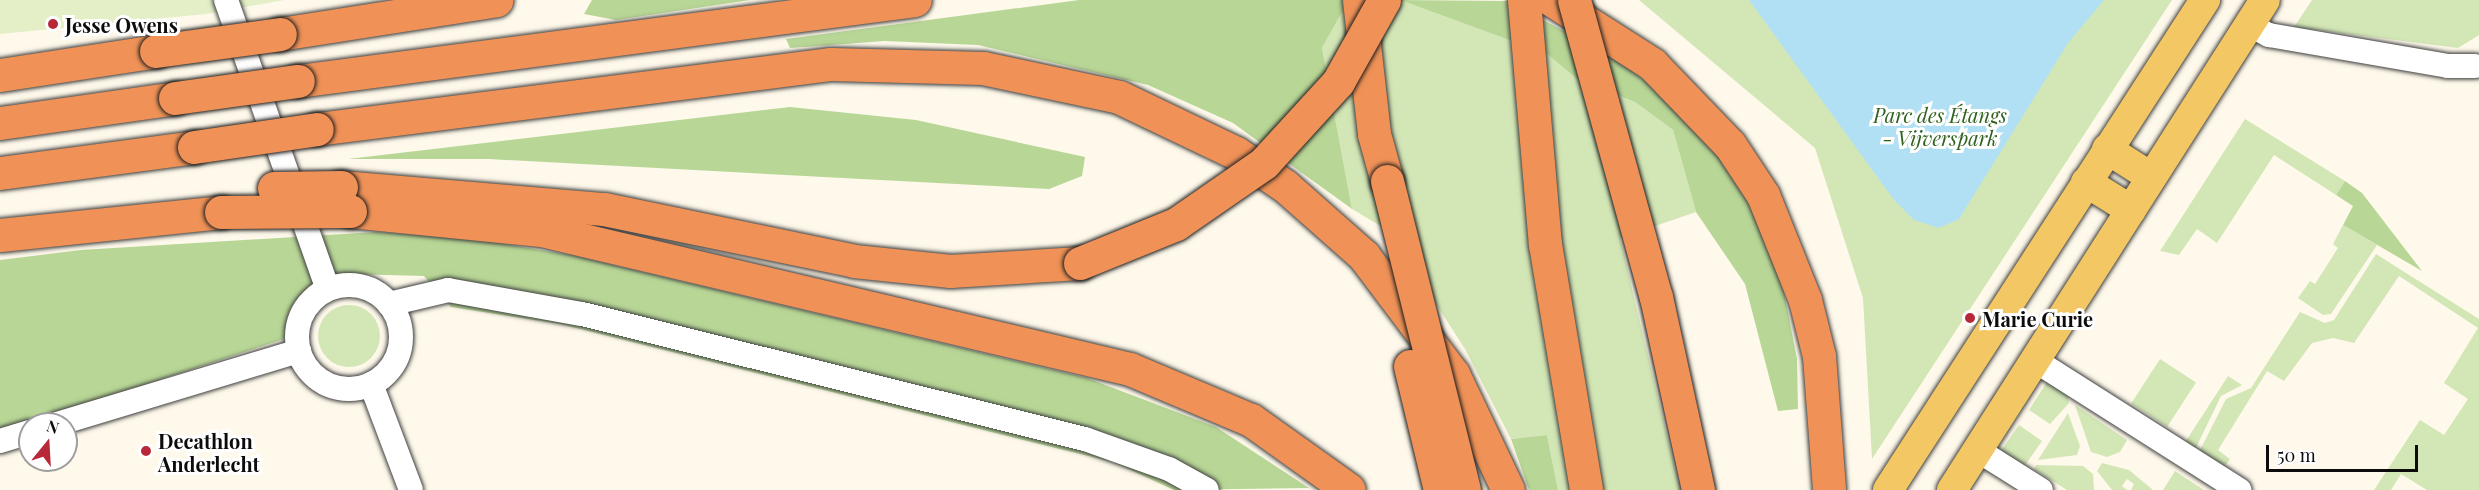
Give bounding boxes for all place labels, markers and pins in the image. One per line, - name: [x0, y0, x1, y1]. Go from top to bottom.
- place label: Jesse Owens: [65, 12, 178, 36]
- marker: Jesse Owens: [46, 17, 60, 31]
- place label: Marie Curie: [1982, 306, 2093, 330]
- marker: Marie Curie: [1963, 311, 1977, 325]
- place label: Decathlon Anderlecht: [158, 428, 260, 475]
- marker: Decathlon Anderlecht: [139, 444, 153, 458]

